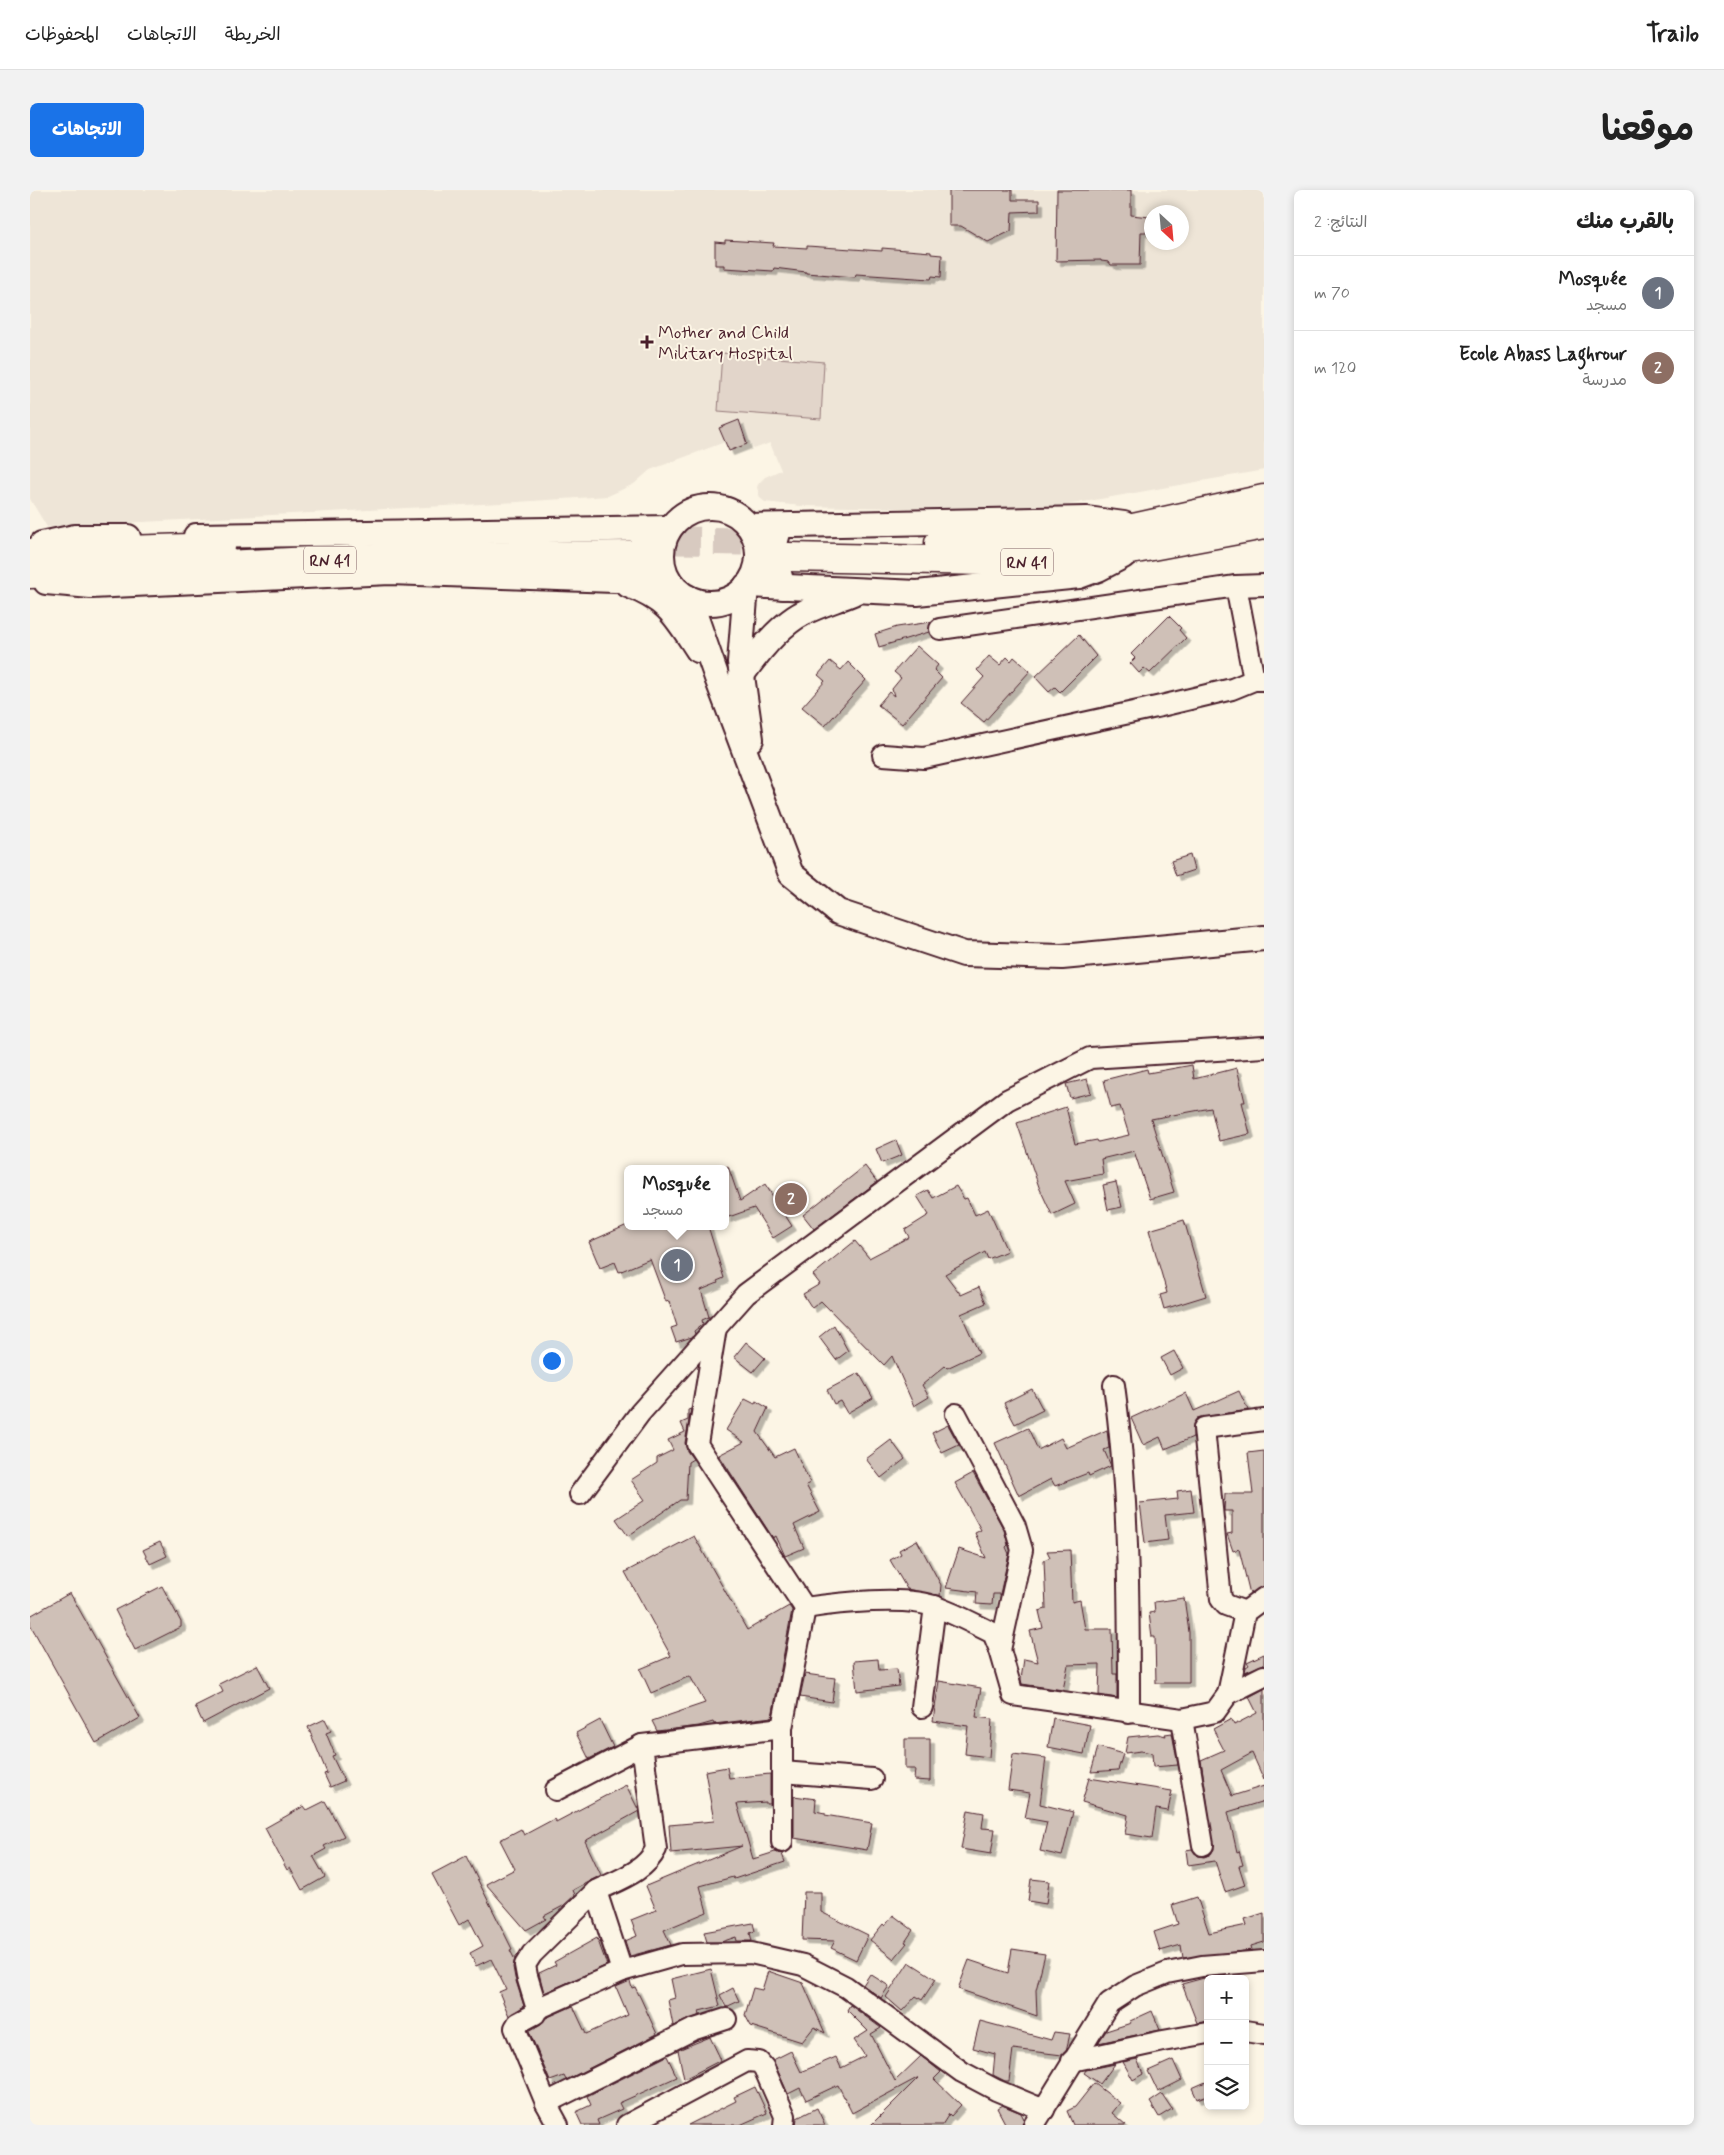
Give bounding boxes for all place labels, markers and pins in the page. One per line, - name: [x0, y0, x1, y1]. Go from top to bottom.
- place label: Mother and Child Military Hospital: [658, 321, 793, 366]
- marker: Mother and Child Military Hospital: [640, 335, 654, 349]
- pin: 2: [775, 1180, 807, 1218]
- pin: 1: [661, 1246, 693, 1284]

